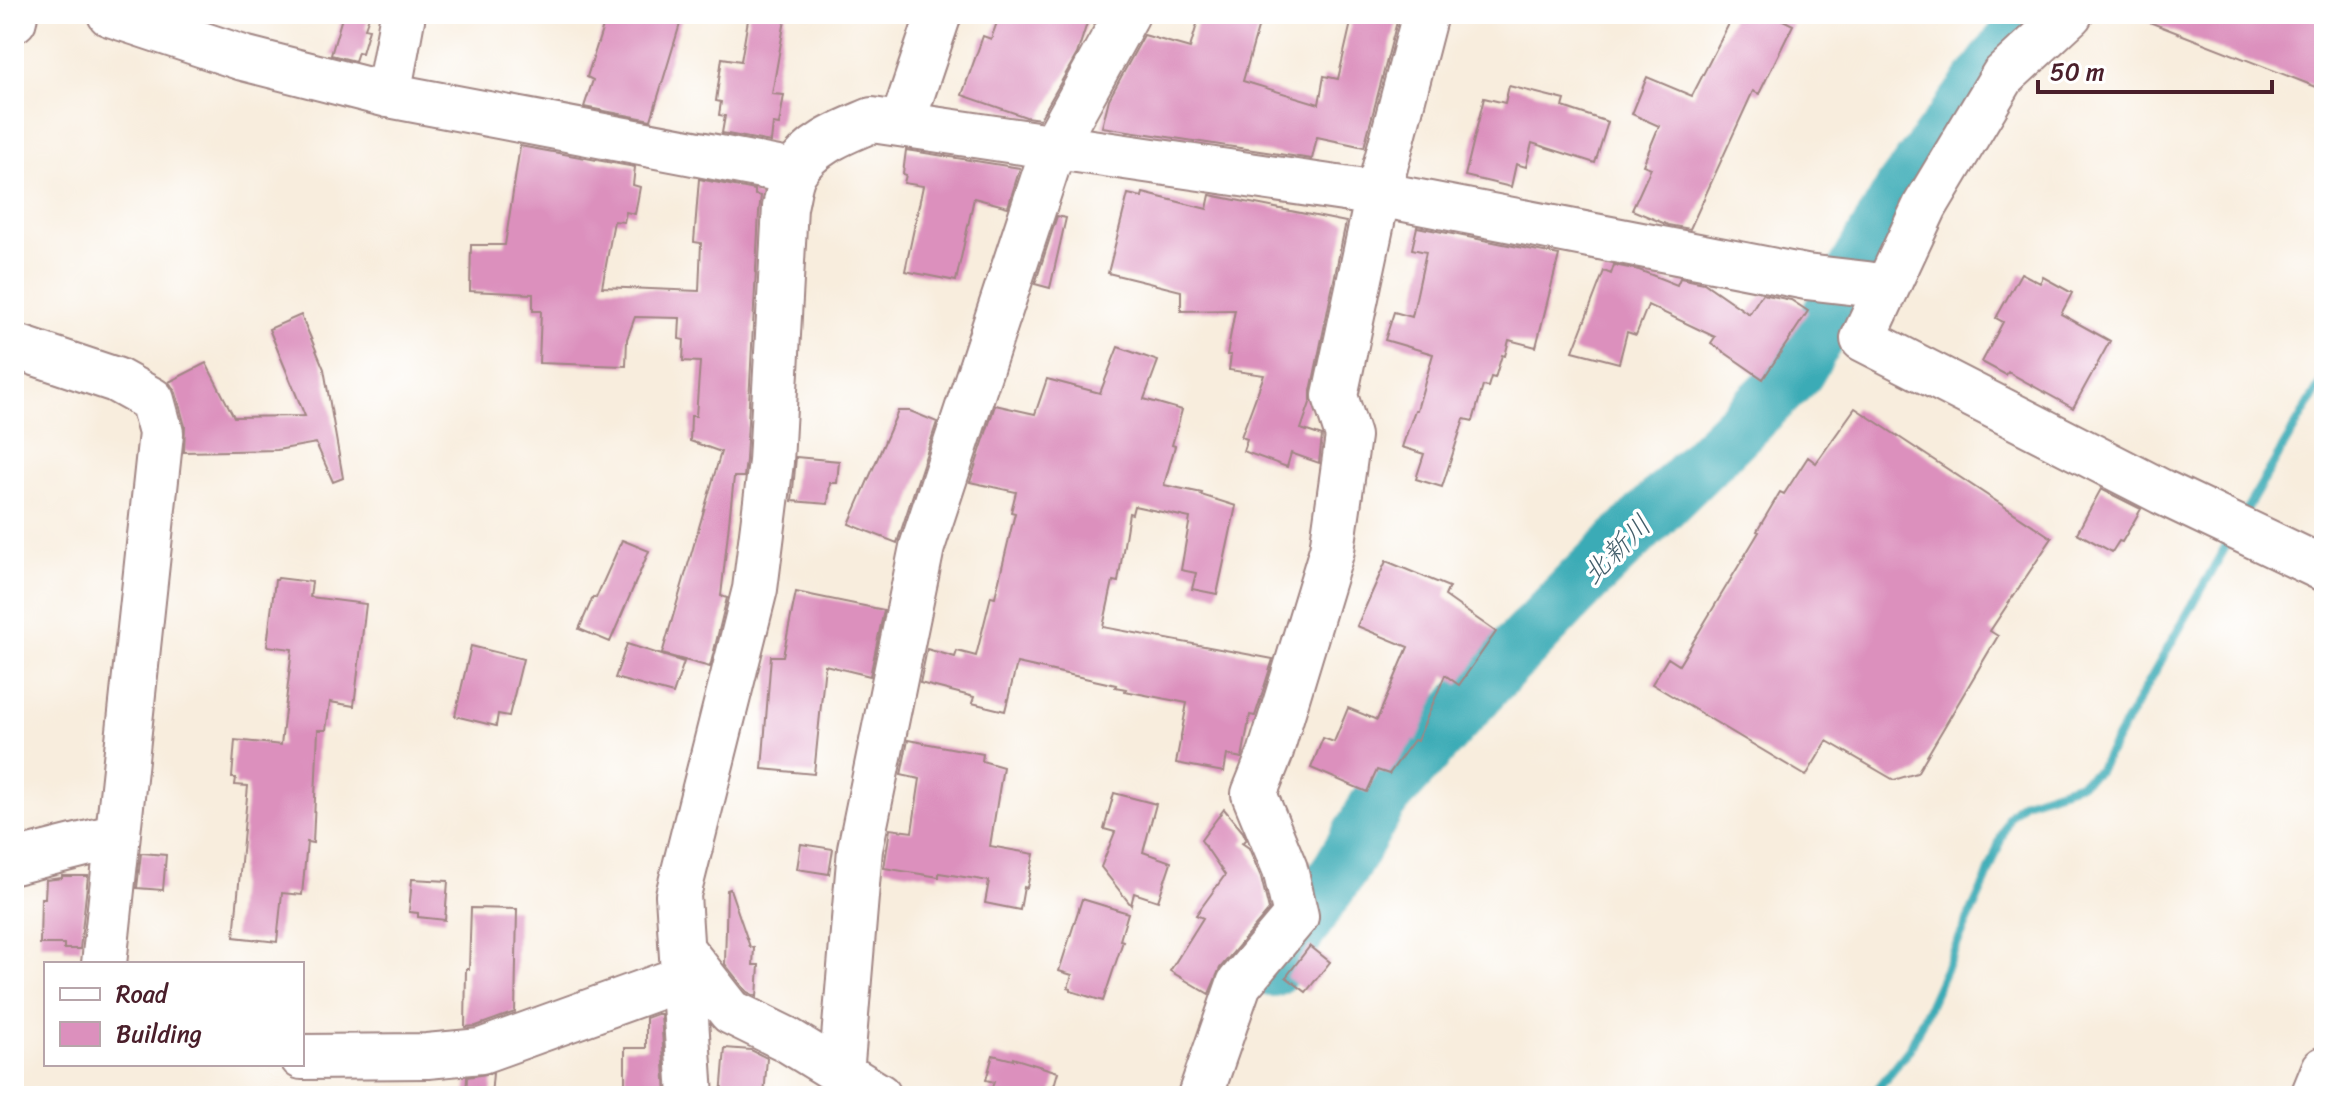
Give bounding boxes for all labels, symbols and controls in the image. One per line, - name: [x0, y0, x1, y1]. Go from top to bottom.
- scale bar: [2038, 44, 2272, 94]
- text: 50 m: [2050, 51, 2105, 93]
- water label: 北新川: [1569, 502, 1663, 596]
- legend: [44, 962, 304, 1066]
- text: Road: [116, 973, 170, 1015]
- text: Building: [116, 1013, 202, 1055]

